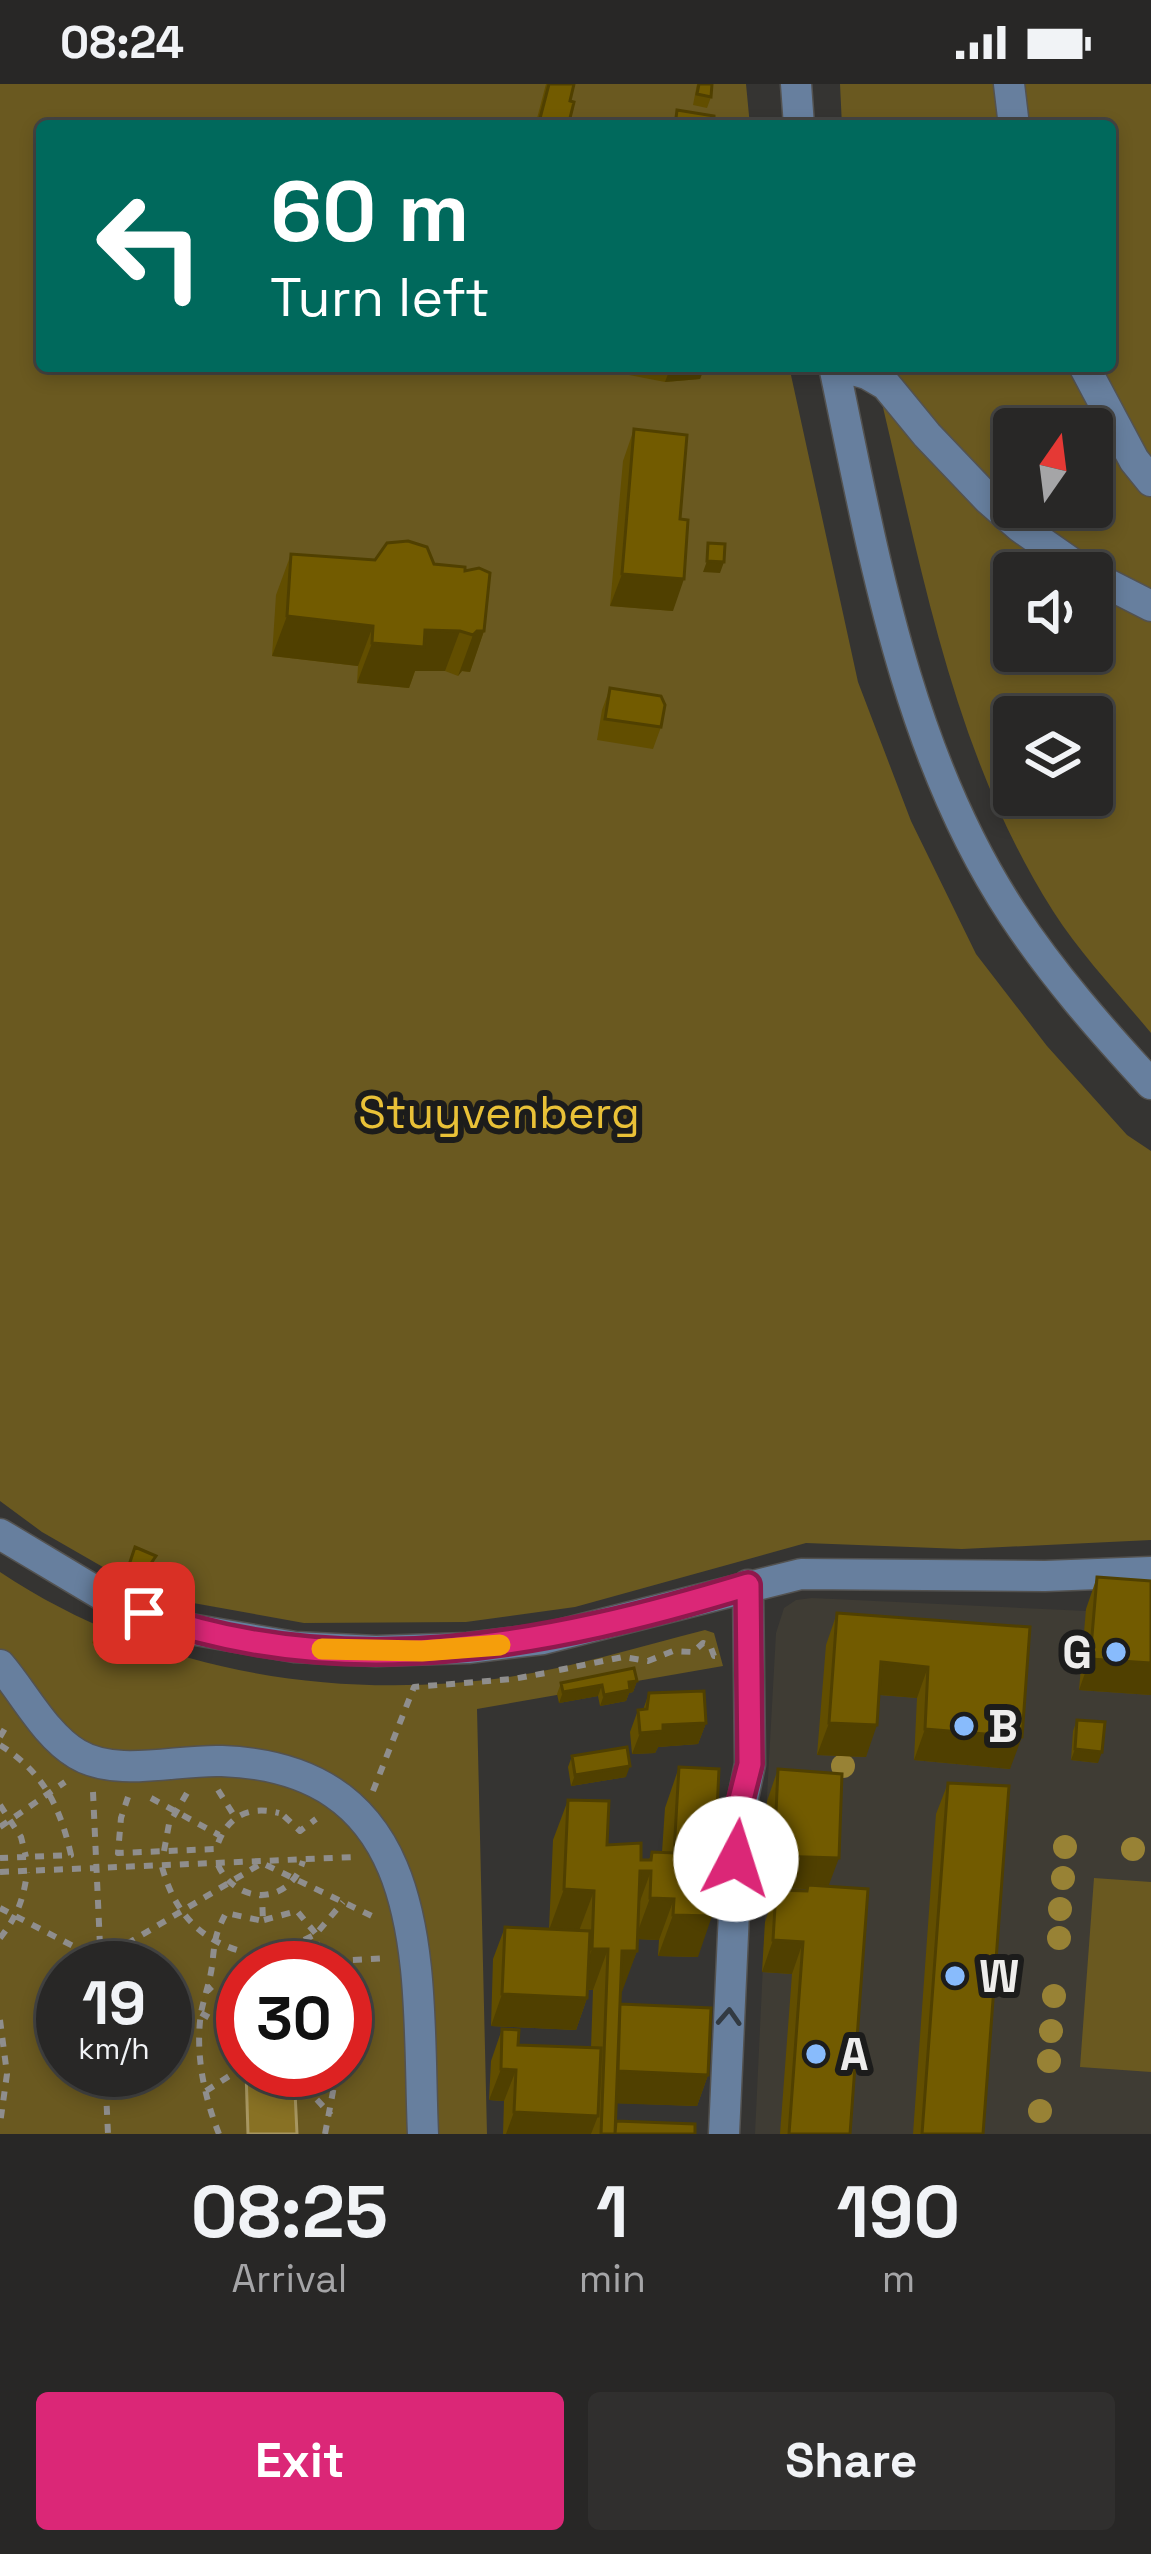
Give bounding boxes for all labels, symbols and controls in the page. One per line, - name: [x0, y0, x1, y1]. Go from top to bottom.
- text: 08:24: [60, 14, 184, 71]
- text: 60 m: [270, 158, 469, 266]
- icon: left: [72, 168, 228, 324]
- text: Turn left: [270, 263, 490, 332]
- north arrow: [993, 408, 1113, 528]
- map controls: [993, 408, 1113, 816]
- button: sound: [993, 552, 1113, 672]
- button: layers: [993, 696, 1113, 816]
- park label: Stuyvenberg: [358, 1084, 640, 1141]
- pin: [93, 1562, 195, 1664]
- icon: arrive: [111, 1580, 177, 1646]
- place label: G: [1062, 1624, 1092, 1681]
- marker: G: [1103, 1639, 1129, 1665]
- place label: B: [988, 1698, 1018, 1755]
- marker: B: [951, 1713, 977, 1739]
- position arrow: [673, 1796, 799, 1922]
- speed limit sign: 30: [216, 1941, 372, 2097]
- place label: W: [979, 1948, 1019, 2005]
- marker: W: [942, 1963, 968, 1989]
- text: 19: [82, 1965, 146, 2042]
- one-way arrow: [716, 2007, 742, 2026]
- place label: A: [840, 2026, 869, 2083]
- text: km/h: [78, 2029, 150, 2068]
- marker: A: [803, 2041, 829, 2067]
- text: 08:25: [191, 2166, 388, 2258]
- text: 1: [596, 2166, 629, 2258]
- text: 190: [837, 2166, 960, 2258]
- text: Arrival: [231, 2254, 347, 2303]
- text: min: [579, 2254, 646, 2303]
- text: m: [882, 2254, 915, 2303]
- button: Exit: [36, 2392, 564, 2530]
- button: Share: [588, 2392, 1115, 2530]

